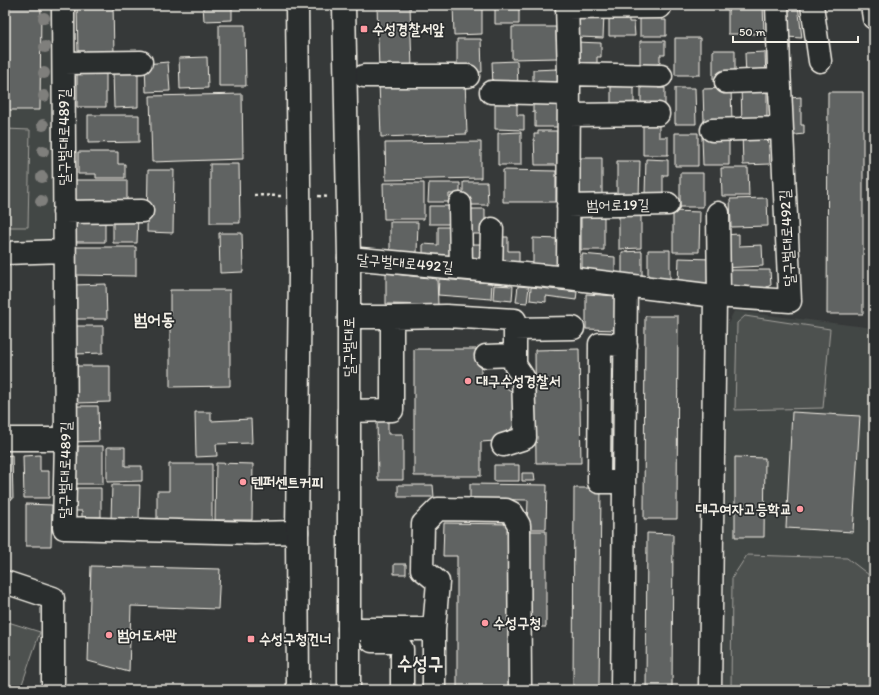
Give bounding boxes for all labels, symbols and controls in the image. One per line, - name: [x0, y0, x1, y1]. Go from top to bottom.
- scale bar: [733, 18, 858, 44]
- place label: 수성경찰서앞: [372, 20, 444, 38]
- marker: 수성경찰서앞: [359, 24, 369, 34]
- text: 50 m: [739, 25, 765, 39]
- street label: 달구벌대로489길: [55, 88, 73, 186]
- street label: 달구벌대로492길: [775, 189, 799, 287]
- street label: 범어로19길: [586, 195, 650, 215]
- street label: 달구벌대로492길: [356, 250, 454, 276]
- district label: 범어동: [133, 309, 175, 329]
- street label: 달구벌대로: [340, 317, 358, 377]
- place label: 대구수성경찰서: [476, 372, 561, 390]
- marker: 대구수성경찰서: [463, 376, 473, 386]
- street label: 달구벌대로489길: [55, 421, 75, 519]
- place label: 텐퍼센트커피: [251, 473, 323, 491]
- marker: 텐퍼센트커피: [238, 477, 248, 487]
- place label: 대구여자고등학교: [695, 500, 792, 518]
- marker: 대구여자고등학교: [795, 504, 805, 514]
- place label: 수성구청: [493, 614, 541, 632]
- marker: 수성구청: [480, 618, 490, 628]
- place label: 범어도서관: [117, 626, 177, 644]
- marker: 범어도서관: [104, 630, 114, 640]
- place label: 수성구청건너: [259, 630, 331, 648]
- marker: 수성구청건너: [246, 634, 256, 644]
- district label: 수성구: [397, 652, 443, 675]

